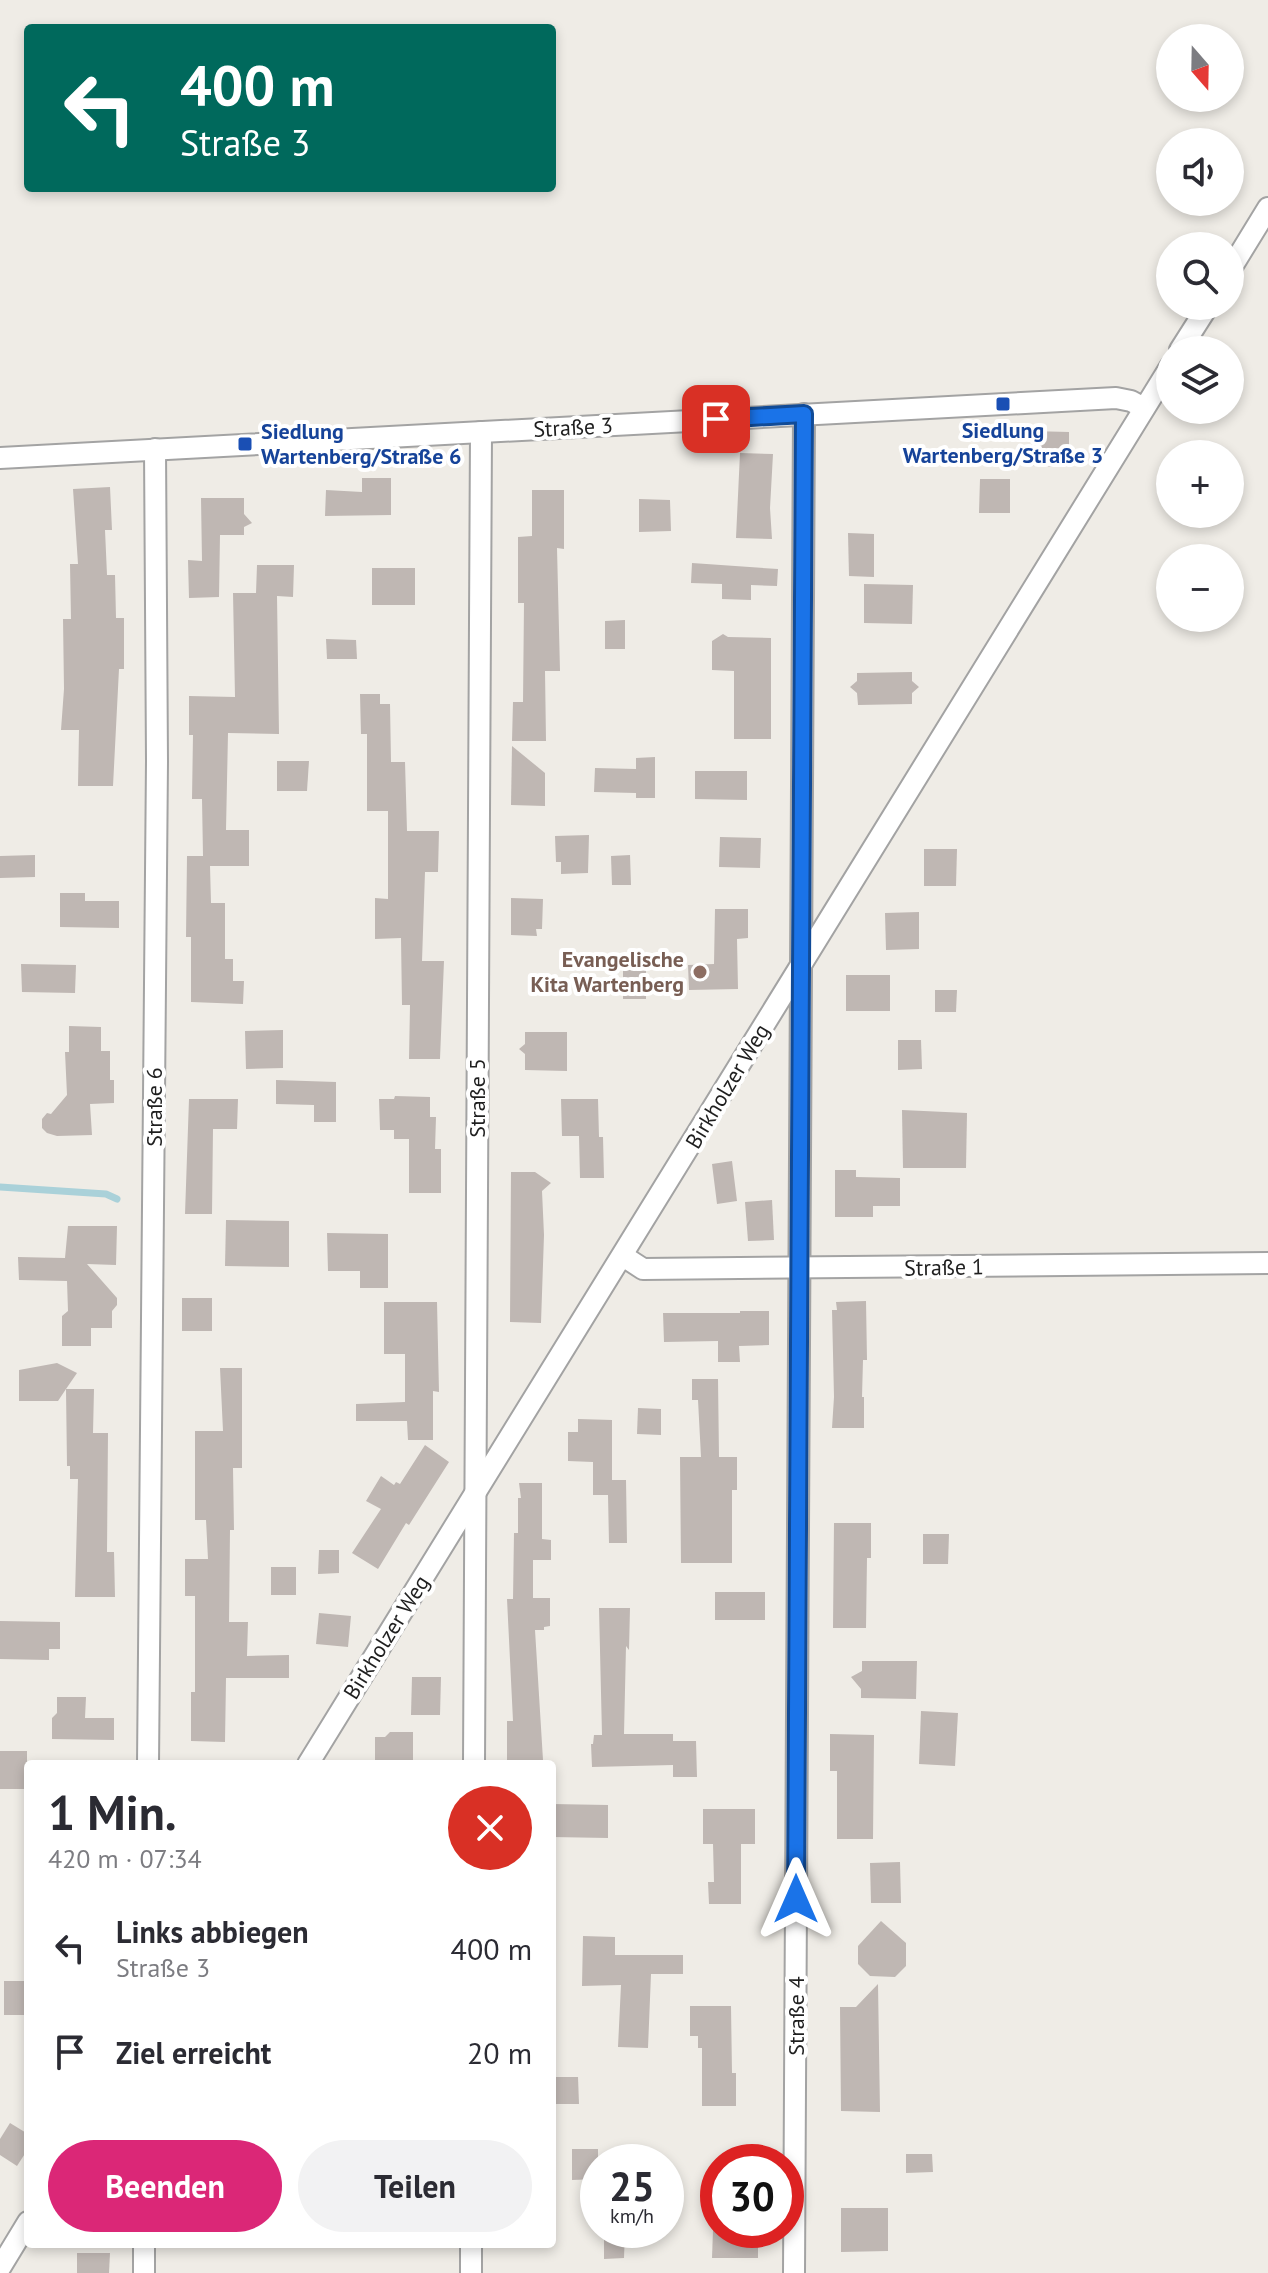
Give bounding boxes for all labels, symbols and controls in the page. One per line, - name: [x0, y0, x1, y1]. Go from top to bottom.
- north arrow: [1156, 24, 1244, 112]
- map controls: [1156, 24, 1244, 632]
- text: 400 m: [180, 49, 335, 121]
- icon: left: [48, 56, 152, 160]
- text: Straße 3: [180, 119, 310, 166]
- button: sound: [1156, 128, 1244, 216]
- button: search: [1156, 232, 1244, 320]
- button: layers: [1156, 336, 1244, 424]
- pin: [682, 385, 750, 453]
- marker: Siedlung Wartenberg/Straße 3: [994, 395, 1012, 413]
- icon: arrive: [694, 397, 738, 441]
- street label: Straße 3: [533, 411, 613, 443]
- place label: Siedlung Wartenberg/Straße 3: [903, 416, 1103, 469]
- place label: Siedlung Wartenberg/Straße 6: [261, 417, 461, 470]
- marker: Siedlung Wartenberg/Straße 6: [236, 435, 254, 453]
- button: +: [1156, 440, 1244, 528]
- button: −: [1156, 544, 1244, 632]
- place label: Evangelische Kita Wartenberg: [530, 945, 684, 998]
- marker: Evangelische Kita Wartenberg: [691, 963, 709, 981]
- street label: Birkholzer Weg: [679, 1019, 775, 1153]
- street label: Straße 5: [463, 1058, 491, 1138]
- street label: Straße 6: [140, 1067, 168, 1147]
- street label: Straße 1: [904, 1252, 984, 1282]
- street label: Birkholzer Weg: [337, 1570, 435, 1704]
- text: 1 Min.: [48, 1781, 177, 1843]
- button: close: [448, 1786, 532, 1870]
- text: 420 m · 07:34: [48, 1842, 202, 1875]
- position arrow: [754, 1857, 838, 1941]
- text: Links abbiegen: [116, 1912, 309, 1951]
- icon: left: [48, 1926, 92, 1970]
- text: 400 m: [451, 1929, 532, 1968]
- text: Straße 3: [116, 1951, 210, 1984]
- street label: Straße 4: [782, 1976, 810, 2056]
- icon: arrive: [48, 2030, 92, 2074]
- text: Ziel erreicht: [116, 2033, 271, 2072]
- text: 20 m: [467, 2033, 532, 2072]
- button: Beenden: [48, 2140, 282, 2232]
- button: Teilen: [298, 2140, 532, 2232]
- speed limit sign: 30: [700, 2144, 804, 2248]
- text: 25: [609, 2160, 655, 2212]
- text: km/h: [610, 2203, 654, 2229]

